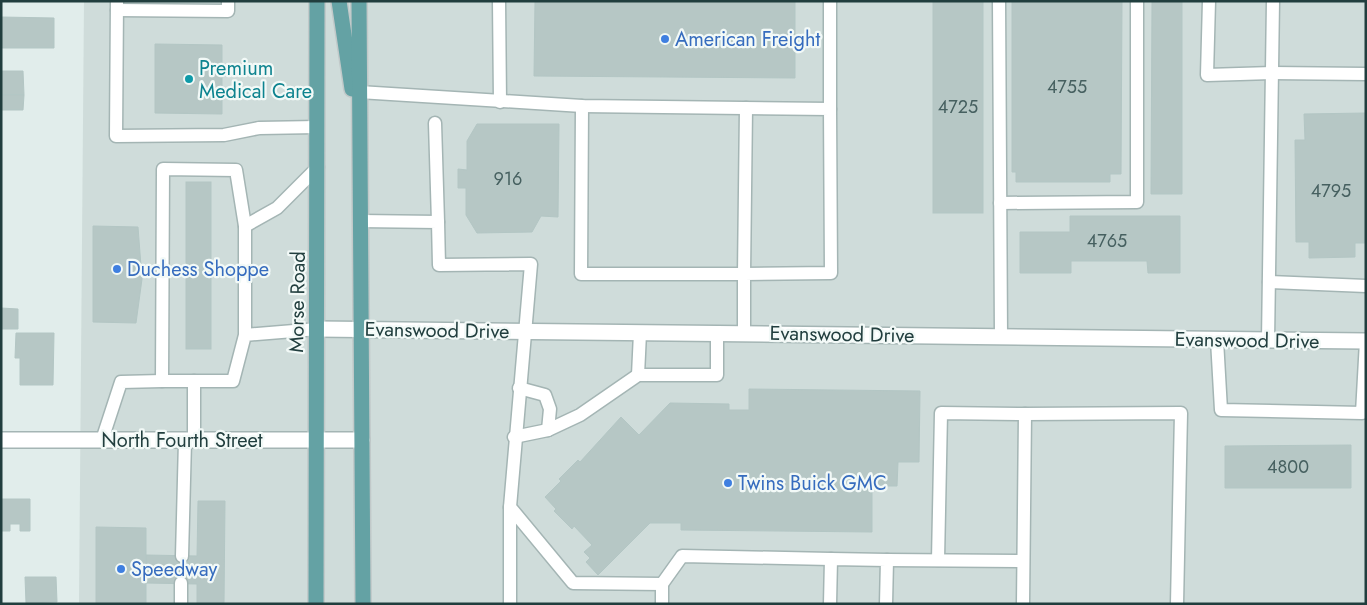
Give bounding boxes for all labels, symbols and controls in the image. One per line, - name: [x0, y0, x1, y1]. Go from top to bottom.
- place label: American Freight: [675, 25, 820, 54]
- marker: American Freight: [659, 33, 671, 45]
- place label: Premium Medical Care: [199, 54, 312, 106]
- marker: Premium Medical Care: [183, 73, 195, 85]
- house number: 4755: [1047, 74, 1087, 100]
- house number: 4725: [938, 94, 978, 120]
- house number: 916: [494, 166, 522, 192]
- house number: 4795: [1311, 178, 1351, 204]
- house number: 4765: [1087, 228, 1127, 254]
- street label: Morse Road: [282, 251, 313, 353]
- place label: Duchess Shoppe: [127, 255, 269, 284]
- marker: Duchess Shoppe: [111, 263, 123, 275]
- street label: Evanswood Drive: [364, 315, 510, 346]
- street label: Evanswood Drive: [769, 319, 915, 350]
- street label: Evanswood Drive: [1174, 325, 1320, 356]
- street label: North Fourth Street: [101, 426, 263, 455]
- house number: 4800: [1267, 454, 1309, 480]
- place label: Twins Buick GMC: [738, 469, 887, 498]
- marker: Twins Buick GMC: [722, 477, 734, 489]
- place label: Speedway: [131, 555, 217, 584]
- marker: Speedway: [115, 563, 127, 575]

